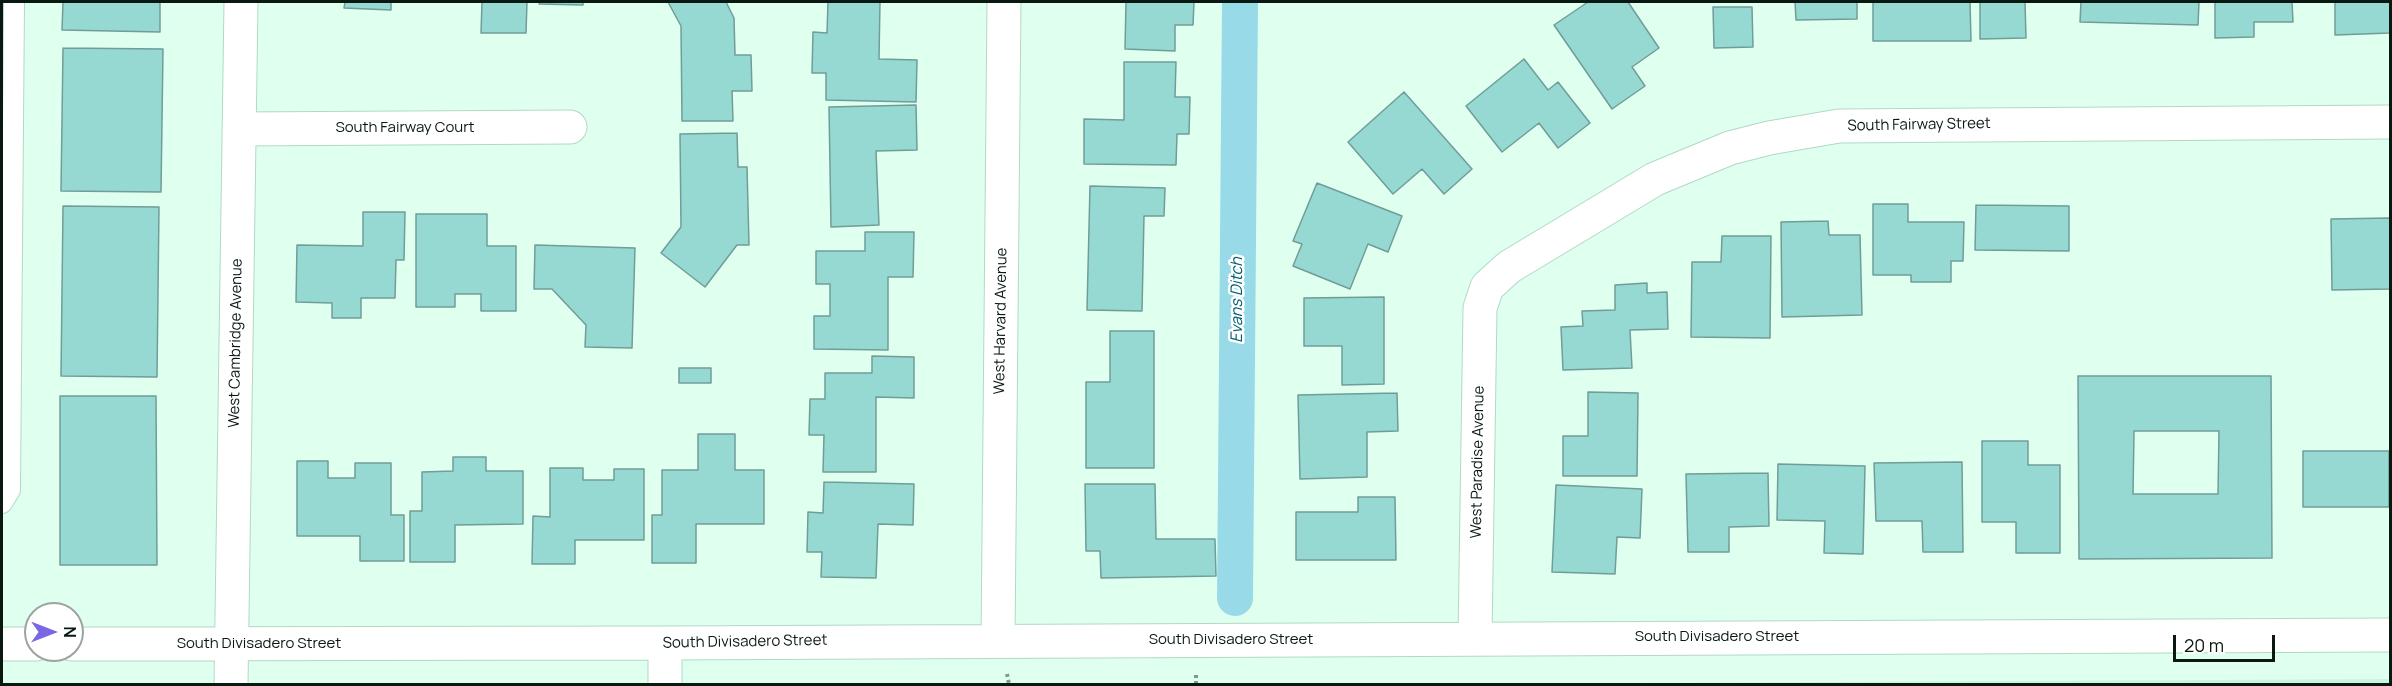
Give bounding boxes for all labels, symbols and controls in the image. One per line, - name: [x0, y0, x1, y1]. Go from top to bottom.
- street label: South Fairway Street: [1847, 115, 1991, 135]
- street label: South Fairway Court: [335, 119, 475, 137]
- street label: West Harvard Avenue: [991, 247, 1011, 395]
- water label: Evans Ditch: [1228, 257, 1248, 343]
- street label: West Cambridge Avenue: [226, 258, 246, 428]
- street label: West Paradise Avenue: [1468, 386, 1488, 538]
- north arrow: [24, 602, 84, 662]
- scale bar: [2176, 623, 2278, 661]
- text: N: [59, 626, 81, 638]
- street label: South Divisadero Street: [1635, 628, 1799, 646]
- street label: South Divisadero Street: [1149, 631, 1313, 649]
- street label: South Divisadero Street: [663, 632, 827, 652]
- text: 20 m: [2184, 633, 2224, 657]
- street label: South Divisadero Street: [177, 635, 341, 653]

